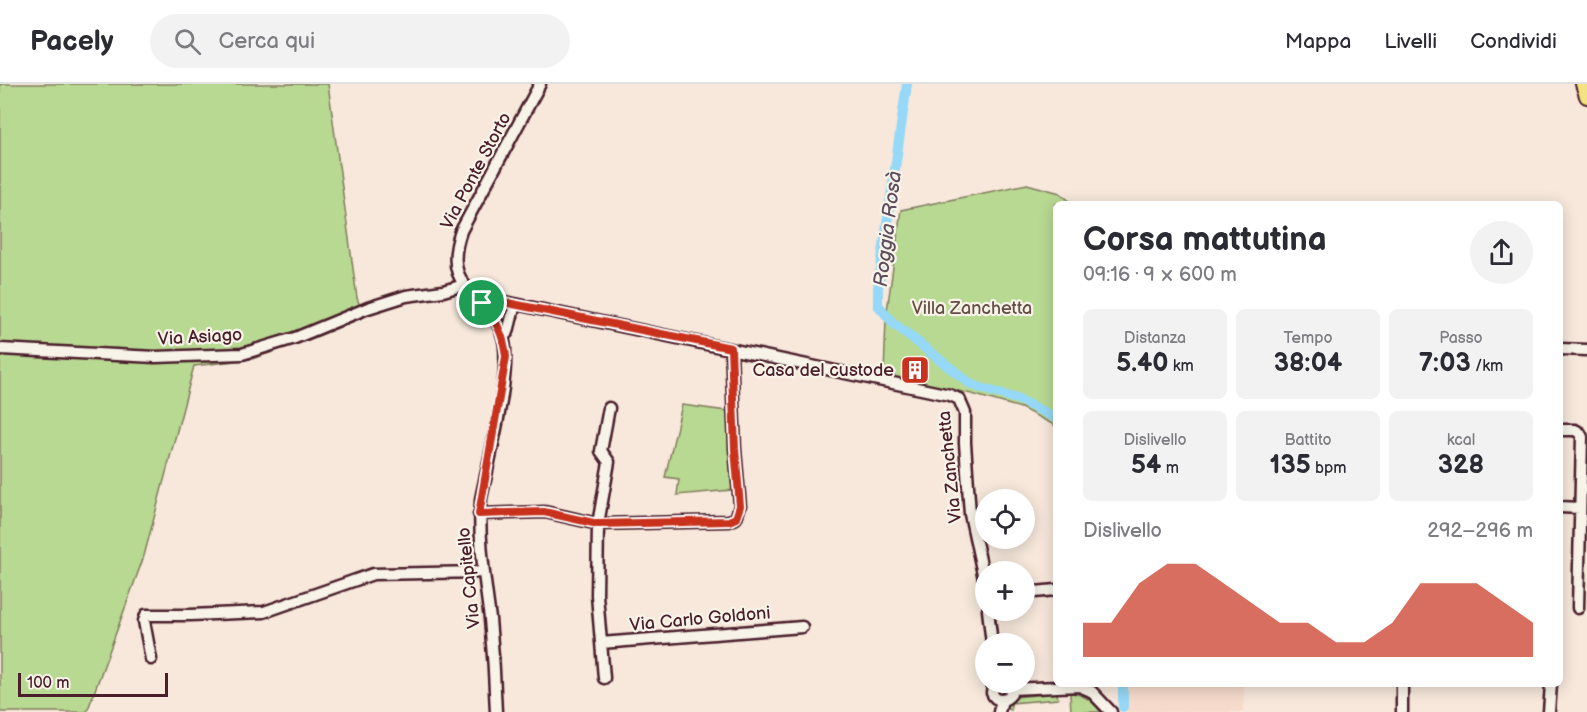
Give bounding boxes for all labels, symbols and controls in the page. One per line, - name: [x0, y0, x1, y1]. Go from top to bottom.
- search box: [150, 14, 570, 68]
- text: Pacely: [30, 25, 114, 58]
- icon: search: [171, 25, 204, 58]
- text: Cerca qui: [219, 28, 315, 55]
- text: Mappa: [1285, 29, 1351, 54]
- text: Livelli: [1384, 29, 1437, 54]
- text: Condividi: [1470, 29, 1557, 54]
- street label: Via Ponte Storto: [436, 109, 516, 233]
- water label: Roggia Rosà: [869, 170, 907, 288]
- text: Corsa mattutina: [1083, 220, 1327, 260]
- button: share: [1470, 221, 1533, 284]
- text: 09:16 · 9 × 600 m: [1083, 263, 1237, 287]
- pin: [456, 277, 507, 328]
- icon: arrive: [465, 286, 498, 319]
- park label: Villa Zanchetta: [912, 298, 1032, 319]
- street label: Via Asiago: [157, 324, 243, 350]
- text: Distanza: [1124, 329, 1186, 348]
- text: Tempo: [1283, 329, 1333, 348]
- text: Passo: [1439, 329, 1483, 348]
- text: 5.40: [1116, 348, 1168, 379]
- text: 38:04: [1274, 348, 1342, 379]
- text: 7:03: [1419, 348, 1471, 379]
- building icon: Casa del custode: [899, 354, 931, 386]
- text: km: [1168, 357, 1194, 376]
- text: /km: [1471, 357, 1503, 376]
- place label: Casa del custode: [752, 360, 894, 381]
- street label: Via Zanchetta: [934, 410, 966, 524]
- text: Dislivello: [1123, 431, 1187, 450]
- text: Battito: [1284, 431, 1332, 450]
- text: kcal: [1447, 431, 1475, 450]
- text: 54: [1131, 450, 1161, 481]
- text: 135: [1270, 450, 1311, 481]
- text: 328: [1438, 450, 1484, 481]
- text: m: [1161, 459, 1179, 478]
- text: bpm: [1311, 459, 1346, 478]
- map controls: [975, 489, 1035, 693]
- button: locate: [975, 489, 1035, 549]
- text: Dislivello: [1083, 519, 1162, 543]
- text: 292–296 m: [1427, 519, 1533, 543]
- street label: Via Capitello: [453, 526, 485, 630]
- button: +: [975, 561, 1035, 621]
- street label: Via Carlo Goldoni: [629, 602, 771, 636]
- button: −: [975, 633, 1035, 693]
- scale bar: [18, 670, 168, 698]
- text: 100 m: [27, 674, 70, 693]

